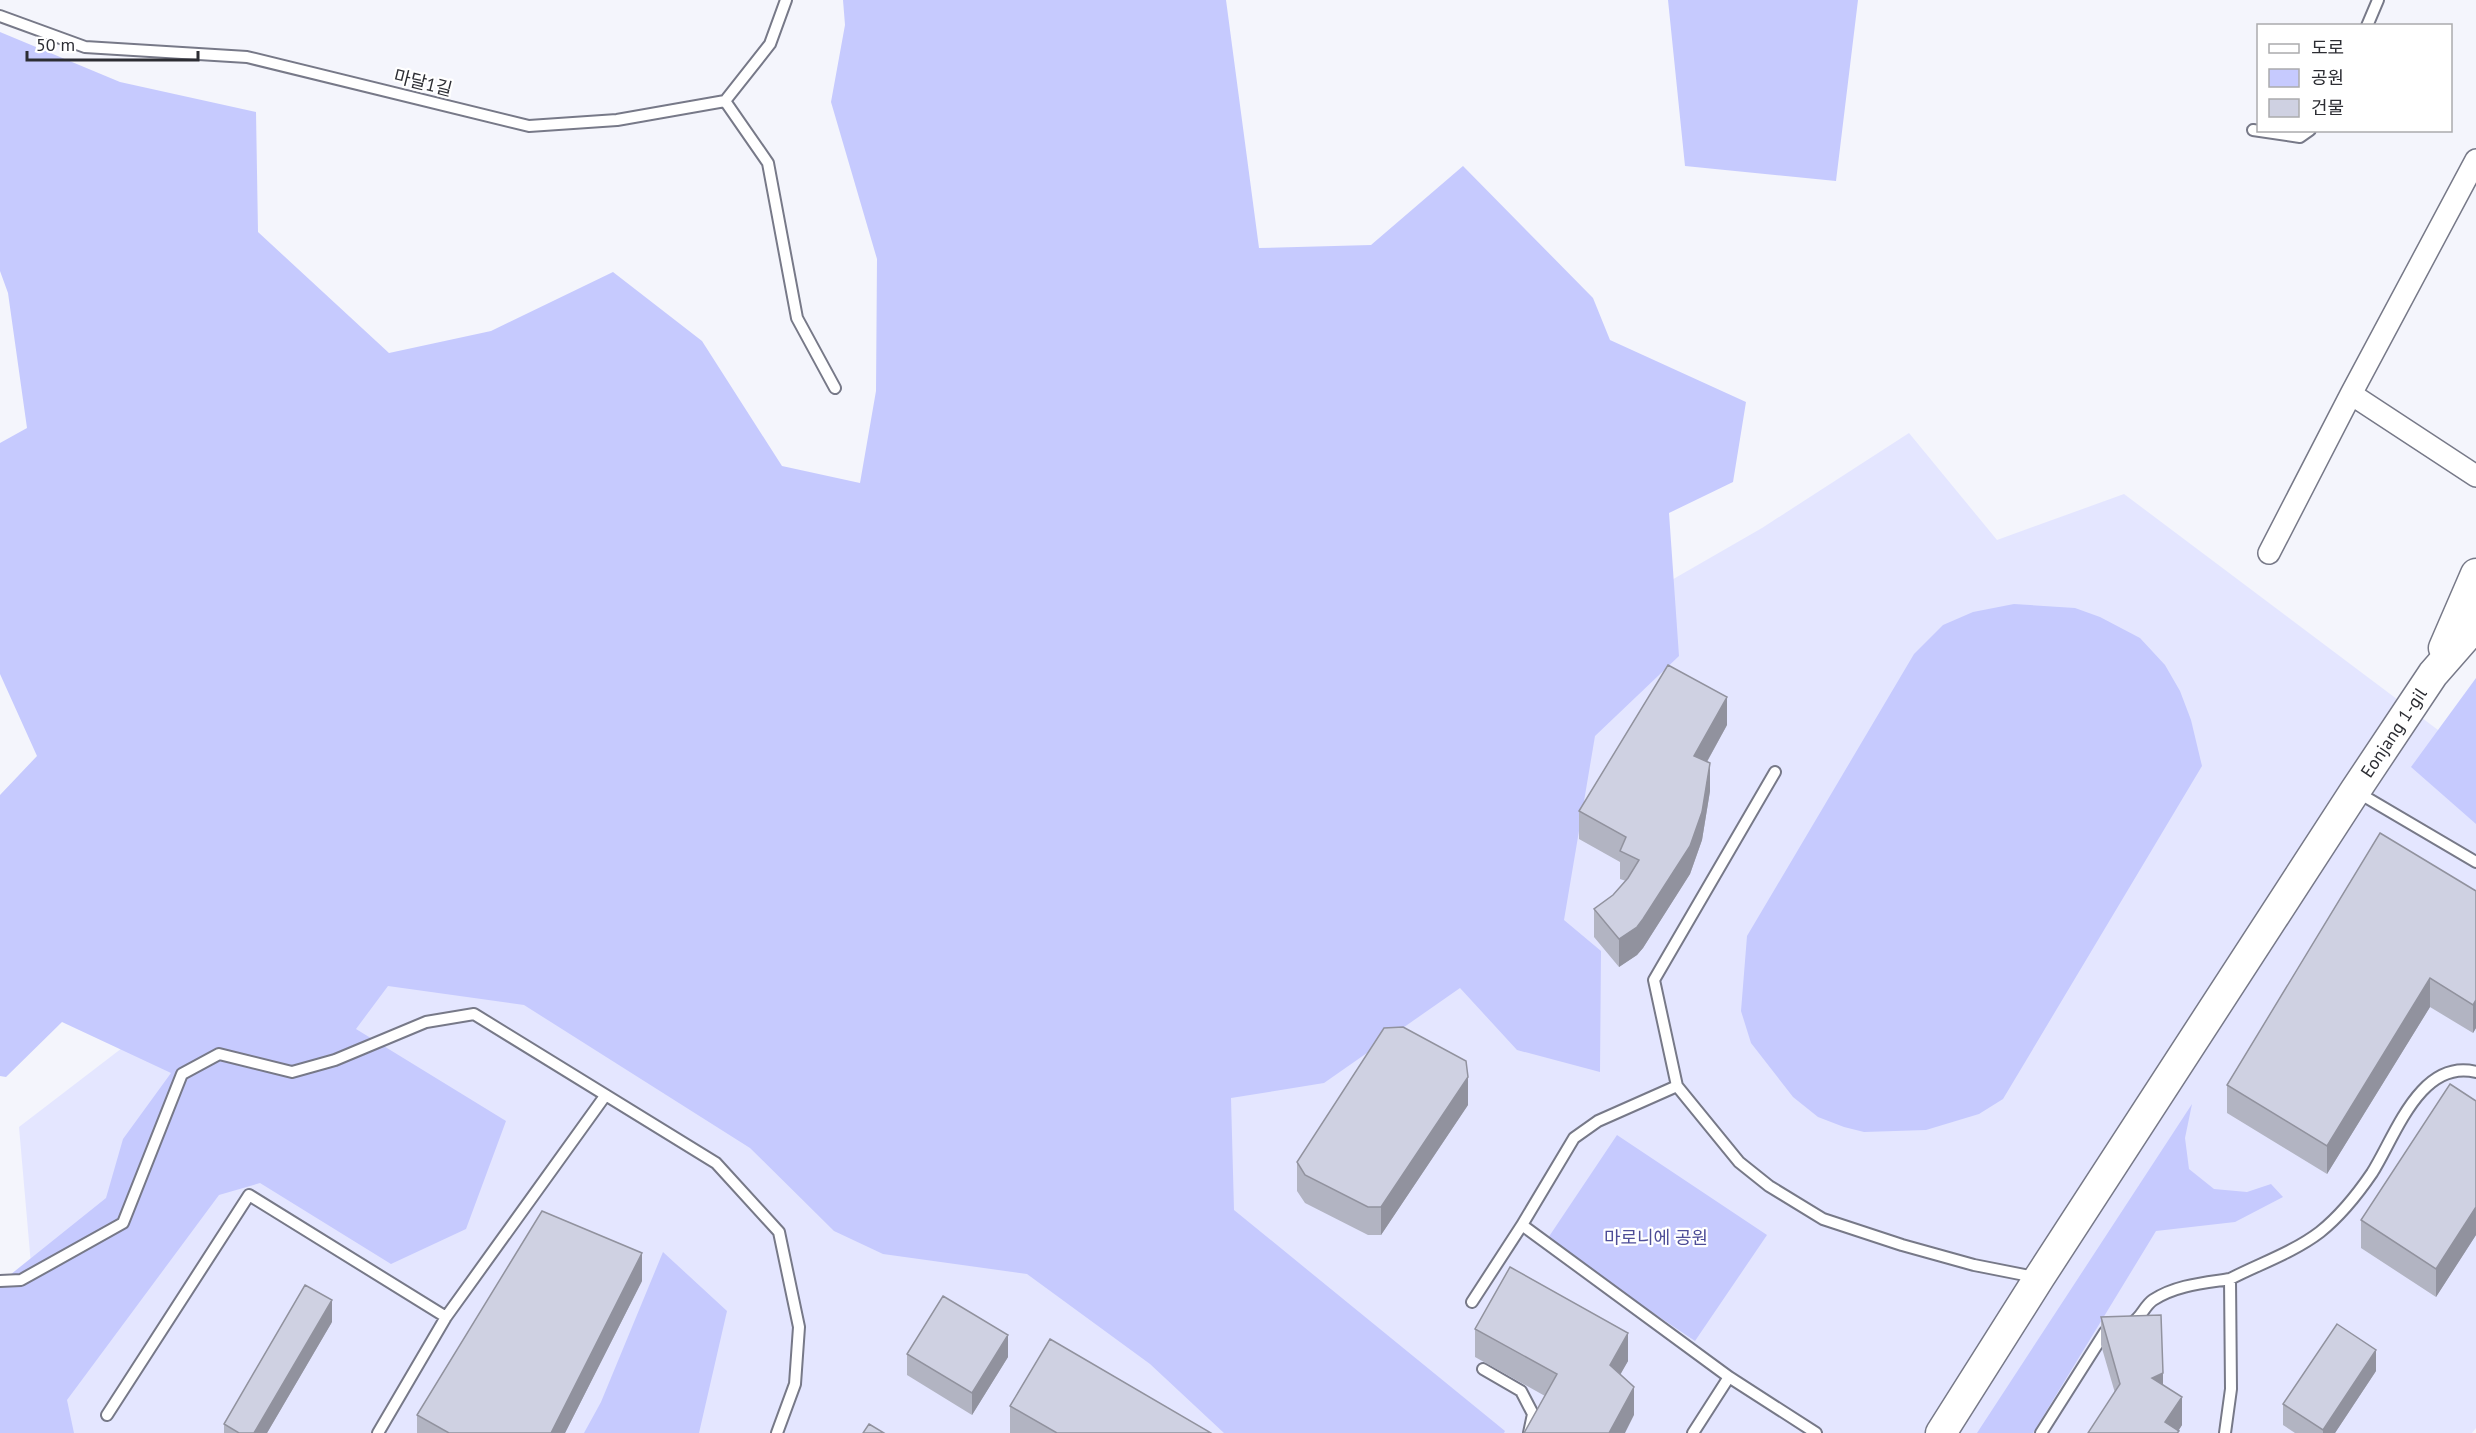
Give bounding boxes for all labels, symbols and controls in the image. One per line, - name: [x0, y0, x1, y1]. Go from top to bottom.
- scale bar: [27, 24, 198, 62]
- legend: [2257, 24, 2452, 132]
- text: 50 m: [36, 33, 75, 56]
- text: 도로: [2311, 36, 2344, 59]
- street label: 마달1길: [391, 64, 455, 101]
- text: 공원: [2311, 66, 2344, 89]
- text: 건물: [2311, 96, 2344, 119]
- street label: Eonjang 1-gil: [2355, 682, 2432, 782]
- park label: 마로니에 공원: [1604, 1226, 1708, 1249]

